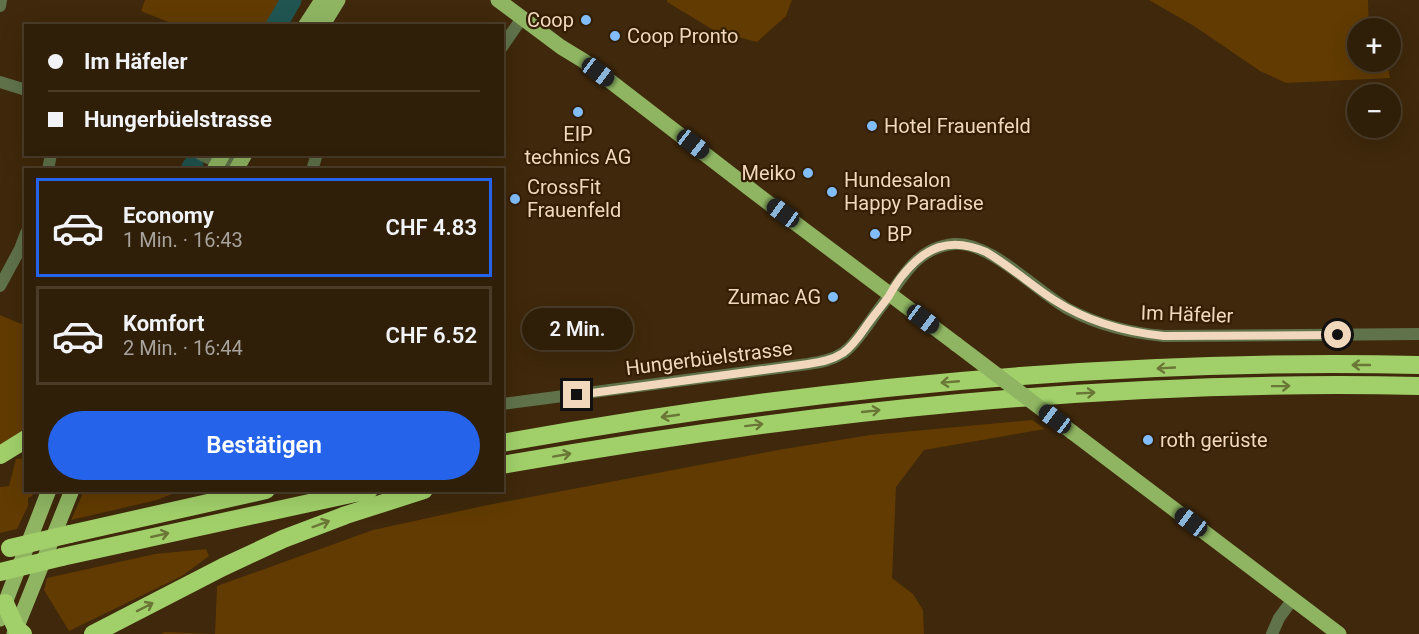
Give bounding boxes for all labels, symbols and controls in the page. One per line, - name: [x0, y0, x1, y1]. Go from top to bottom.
- place label: Coop: [527, 8, 574, 32]
- marker: Coop: [579, 13, 593, 27]
- map controls: [1347, 18, 1401, 138]
- button: +: [1347, 18, 1401, 72]
- place label: Coop Pronto: [627, 24, 738, 48]
- marker: Coop Pronto: [608, 29, 622, 43]
- text: Im Häfeler: [84, 49, 188, 74]
- car: [578, 54, 618, 90]
- button: −: [1347, 84, 1401, 138]
- marker: EIP technics AG: [571, 105, 585, 119]
- text: Hungerbüelstrasse: [84, 107, 272, 132]
- place label: Hotel Frauenfeld: [884, 114, 1031, 138]
- marker: Hotel Frauenfeld: [865, 119, 879, 133]
- place label: EIP technics AG: [525, 122, 631, 169]
- car: [673, 126, 713, 162]
- place label: Meiko: [742, 161, 796, 185]
- marker: Meiko: [801, 166, 815, 180]
- place label: Hundesalon Happy Paradise: [844, 168, 984, 215]
- place label: CrossFit Frauenfeld: [527, 175, 621, 222]
- marker: Hundesalon Happy Paradise: [825, 185, 839, 199]
- marker: CrossFit Frauenfeld: [508, 192, 522, 206]
- car: [763, 195, 803, 231]
- icon: car: [51, 201, 105, 255]
- text: Economy: [123, 203, 214, 228]
- text: CHF 4.83: [386, 215, 477, 240]
- place label: BP: [887, 222, 912, 246]
- marker: BP: [868, 227, 882, 241]
- text: 1 Min. · 16:43: [123, 228, 243, 252]
- place label: Zumac AG: [728, 285, 821, 309]
- marker: Zumac AG: [826, 290, 840, 304]
- street label: Im Häfeler: [1140, 300, 1234, 328]
- car: [903, 301, 943, 337]
- callout: 2 Min.: [522, 308, 632, 350]
- icon: car: [51, 309, 105, 363]
- text: Komfort: [123, 311, 205, 336]
- text: 2 Min.: [550, 317, 605, 341]
- route start: [1324, 321, 1351, 348]
- text: CHF 6.52: [386, 323, 477, 348]
- text: 2 Min. · 16:44: [123, 336, 243, 360]
- street label: Hungerbüelstrasse: [624, 336, 794, 380]
- one-way arrow: [1351, 359, 1371, 371]
- one-way arrow: [1156, 363, 1176, 374]
- one-way arrow: [941, 377, 960, 388]
- one-way arrow: [1270, 380, 1290, 392]
- route end: [563, 381, 590, 408]
- one-way arrow: [1075, 387, 1095, 398]
- car: [1035, 401, 1075, 437]
- one-way arrow: [860, 405, 880, 416]
- one-way arrow: [661, 410, 681, 421]
- button: Bestätigen: [48, 411, 480, 480]
- one-way arrow: [744, 419, 764, 430]
- place label: roth gerüste: [1160, 428, 1268, 452]
- marker: roth gerüste: [1141, 433, 1155, 447]
- one-way arrow: [551, 449, 571, 460]
- car: [1171, 504, 1211, 540]
- one-way arrow: [311, 517, 330, 528]
- one-way arrow: [151, 529, 170, 541]
- one-way arrow: [135, 600, 153, 612]

